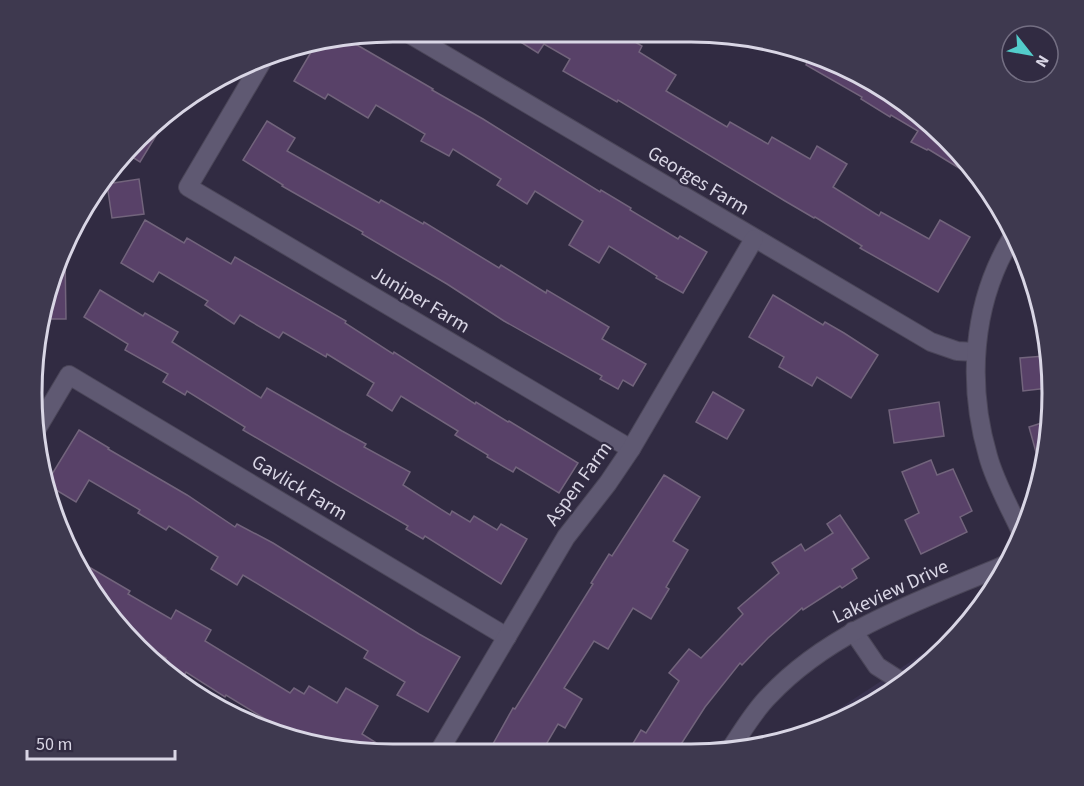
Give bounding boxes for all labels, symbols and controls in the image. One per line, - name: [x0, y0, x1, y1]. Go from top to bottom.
- north arrow: [1000, 24, 1060, 84]
- text: N: [1030, 51, 1054, 71]
- street label: Georges Farm: [642, 139, 755, 222]
- street label: Juniper Farm: [366, 259, 475, 340]
- street label: Aspen Farm: [539, 436, 619, 532]
- street label: Gavlick Farm: [246, 448, 353, 528]
- street label: Lakeview Drive: [828, 553, 953, 631]
- scale bar: [27, 723, 176, 761]
- text: 50 m: [36, 732, 72, 757]

